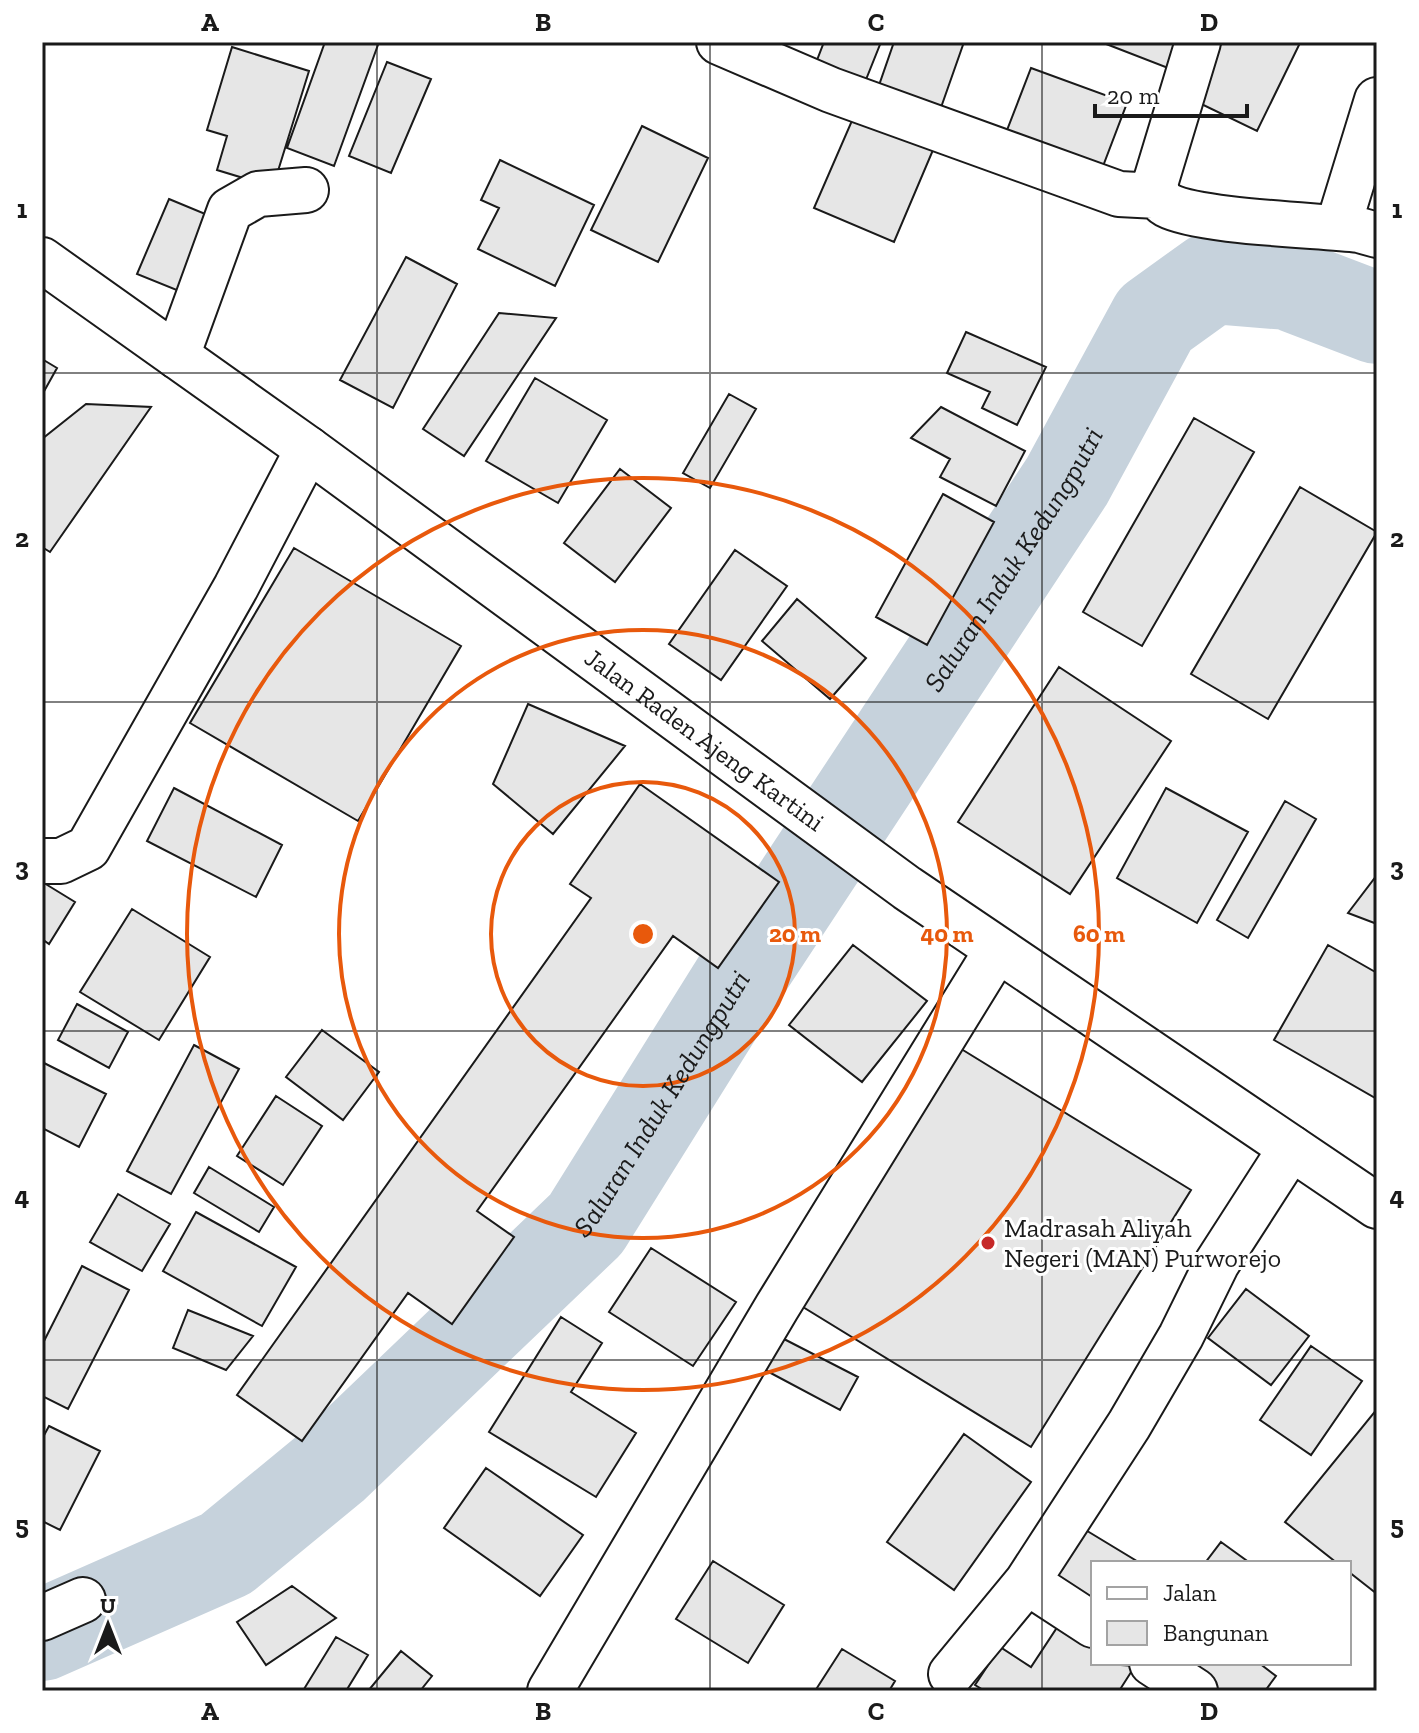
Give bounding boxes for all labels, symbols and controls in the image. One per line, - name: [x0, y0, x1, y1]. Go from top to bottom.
- text: A: [201, 6, 219, 38]
- text: B: [535, 6, 551, 38]
- text: C: [868, 6, 884, 38]
- text: D: [1200, 6, 1218, 38]
- scale bar: [1095, 68, 1247, 118]
- text: 20 m: [1107, 81, 1160, 110]
- text: 1: [17, 193, 28, 225]
- text: 1: [1392, 193, 1403, 225]
- water label: Saluran Induk Kedungputri: [917, 422, 1109, 697]
- text: 2: [15, 522, 29, 554]
- text: 2: [1390, 522, 1404, 554]
- street label: Jalan Raden Ajeng Kartini: [579, 641, 831, 838]
- text: 3: [15, 851, 29, 883]
- text: 3: [1390, 851, 1404, 883]
- text: 20 m: [769, 919, 821, 948]
- text: 40 m: [920, 919, 974, 948]
- text: 60 m: [1073, 919, 1125, 948]
- centre of rings: [629, 920, 657, 948]
- water label: Saluran Induk Kedungputri: [567, 964, 757, 1244]
- text: 4: [15, 1180, 30, 1212]
- text: 4: [1390, 1180, 1405, 1212]
- place label: Madrasah Aliyah Negeri (MAN) Purworejo: [1004, 1212, 1281, 1274]
- marker: Madrasah Aliyah Negeri (MAN) Purworejo: [979, 1234, 997, 1252]
- text: 5: [15, 1509, 29, 1541]
- text: 5: [1390, 1509, 1404, 1541]
- legend: [1091, 1561, 1351, 1665]
- text: Jalan: [1163, 1578, 1217, 1607]
- north arrow: [68, 1585, 148, 1665]
- text: U: [100, 1592, 116, 1619]
- text: Bangunan: [1163, 1618, 1269, 1647]
- text: A: [201, 1695, 219, 1727]
- text: B: [535, 1695, 551, 1727]
- text: C: [868, 1695, 884, 1727]
- text: D: [1200, 1695, 1218, 1727]

